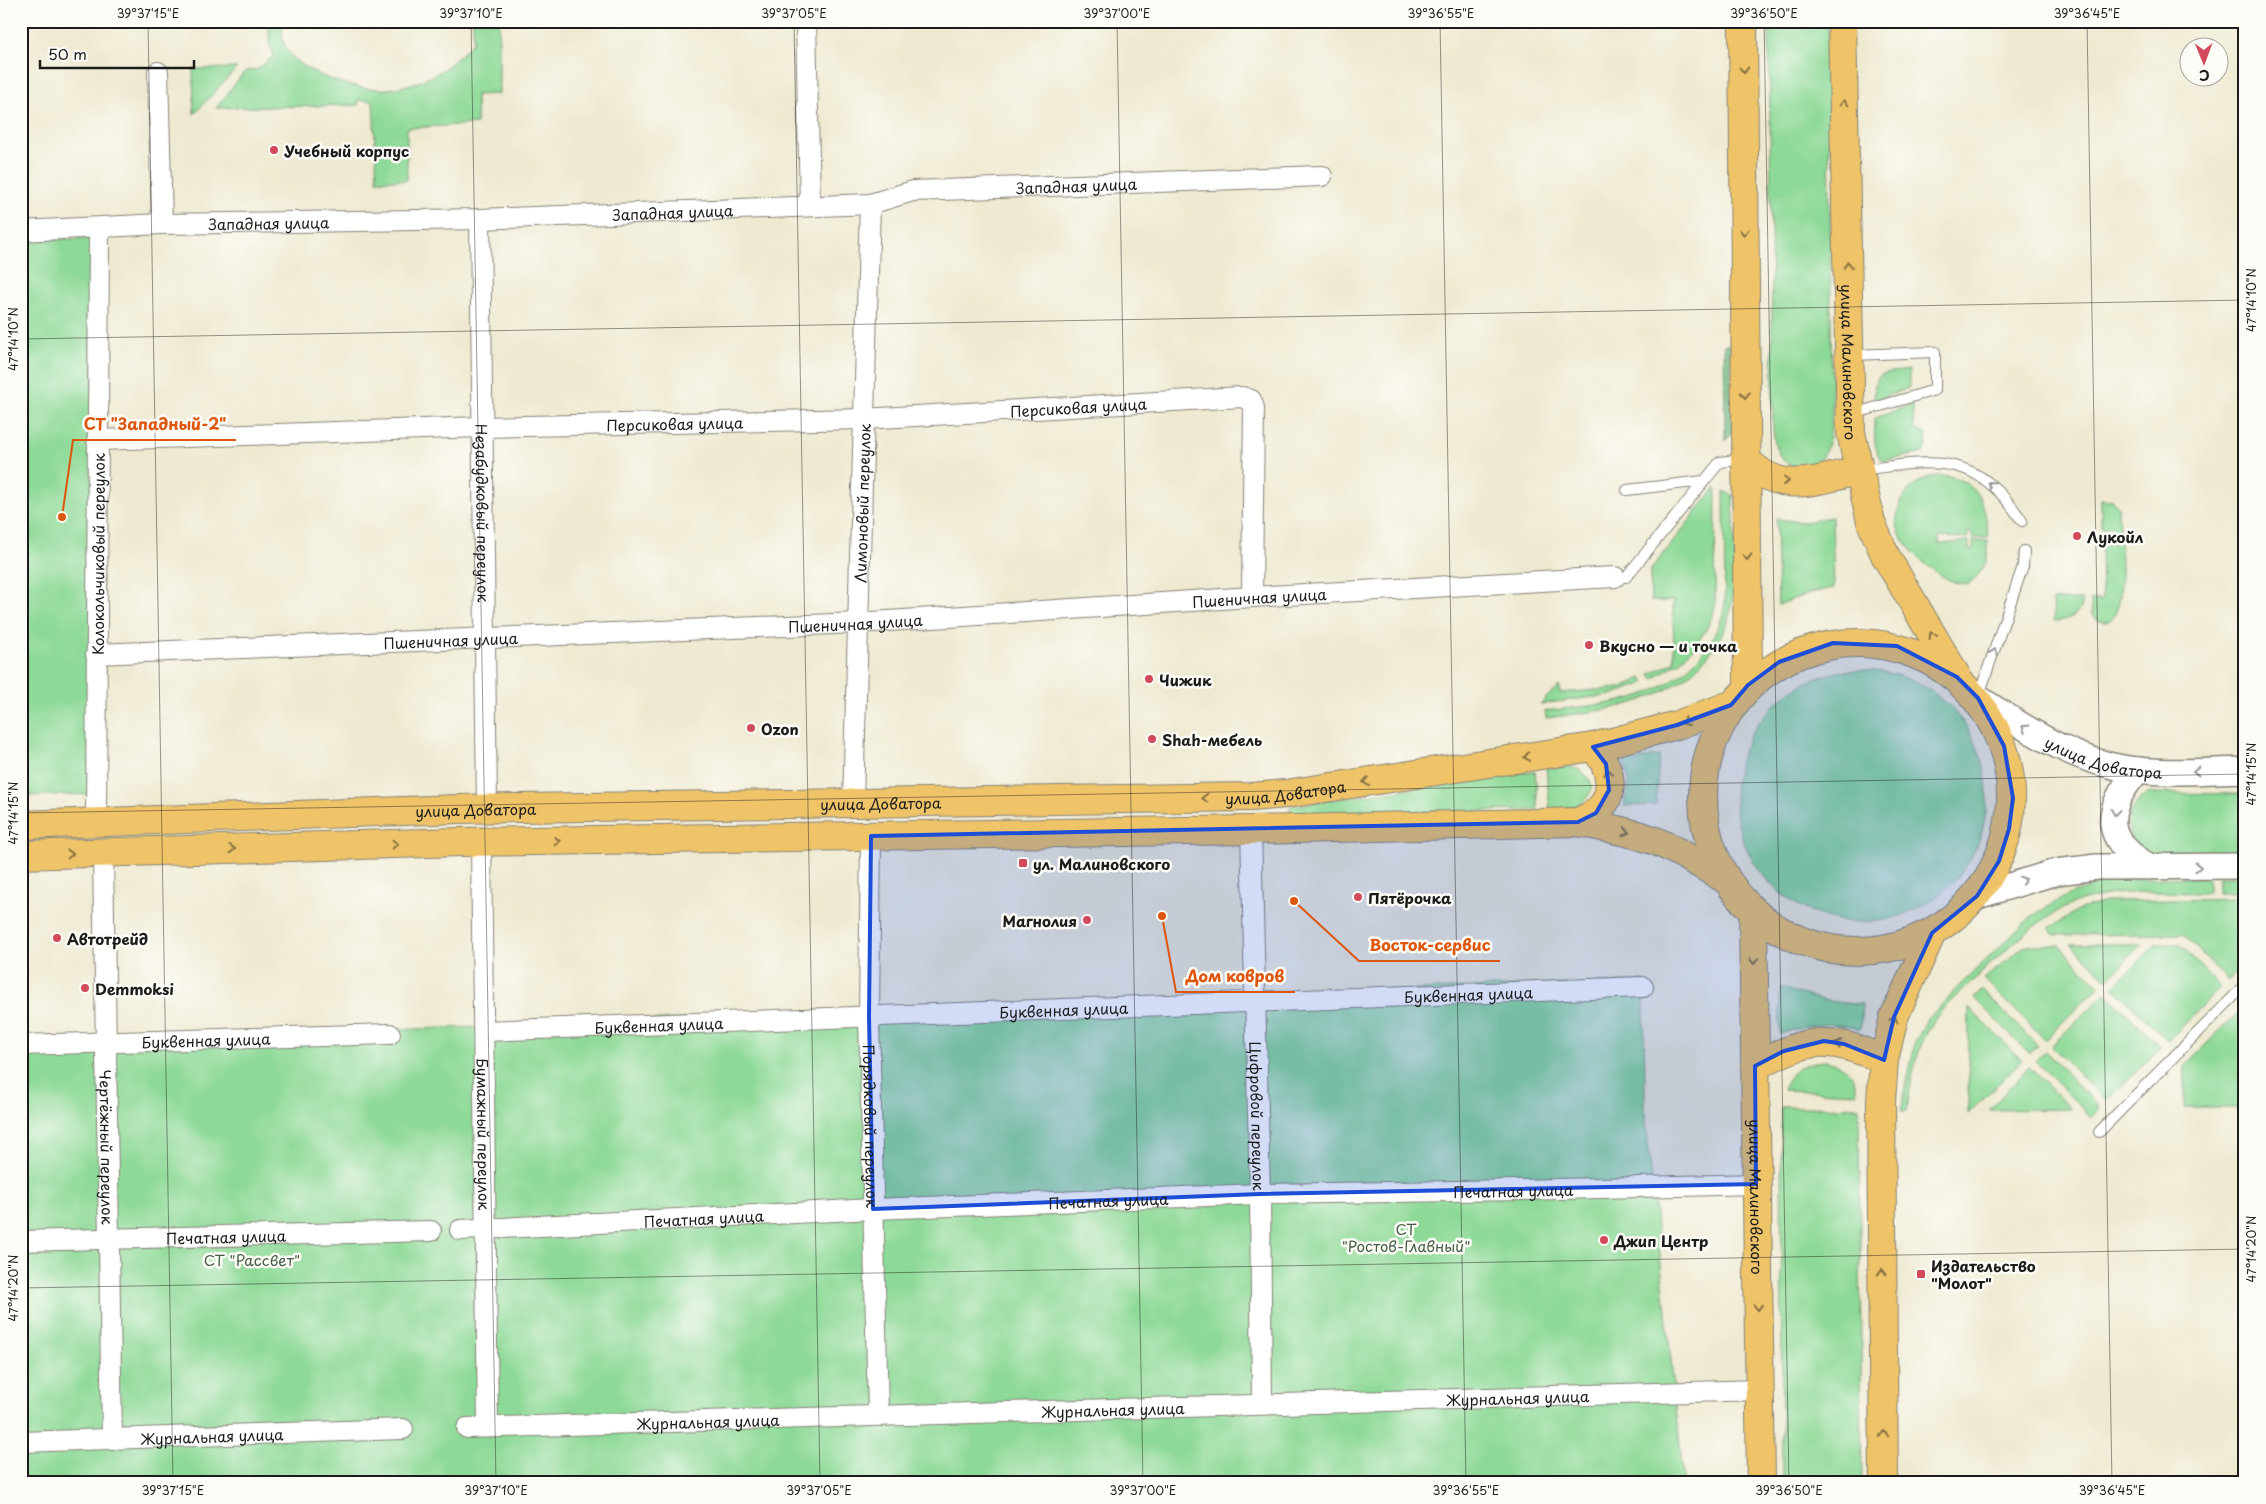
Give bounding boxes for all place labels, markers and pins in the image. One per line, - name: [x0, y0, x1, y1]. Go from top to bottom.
- place label: Учебный корпус: [284, 139, 409, 162]
- marker: Учебный корпус: [268, 144, 280, 156]
- callout: СТ "Западный-2": [73, 409, 236, 440]
- place label: Лукойл: [2087, 525, 2143, 548]
- marker: Лукойл: [2071, 530, 2083, 542]
- place label: Вкусно — и точка: [1599, 634, 1738, 657]
- marker: Вкусно — и точка: [1583, 639, 1595, 651]
- place label: Чижик: [1159, 668, 1212, 691]
- marker: Чижик: [1143, 673, 1155, 685]
- place label: Ozon: [761, 717, 799, 740]
- marker: Ozon: [745, 722, 757, 734]
- place label: Shah-мебель: [1162, 728, 1262, 751]
- marker: Shah-мебель: [1146, 733, 1158, 745]
- place label: ул. Малиновского: [1033, 852, 1170, 875]
- marker: ул. Малиновского: [1017, 857, 1029, 869]
- place label: Пятёрочка: [1368, 886, 1452, 909]
- marker: Пятёрочка: [1352, 891, 1364, 903]
- place label: Магнолия: [1003, 909, 1077, 932]
- marker: Магнолия: [1081, 914, 1093, 926]
- place label: Автотрейд: [67, 927, 148, 950]
- callout: Восток-сервис: [1359, 930, 1500, 961]
- marker: Автотрейд: [51, 932, 63, 944]
- callout: Дом ковров: [1176, 961, 1295, 992]
- place label: Demmoksi: [95, 977, 174, 1000]
- marker: Demmoksi: [79, 982, 91, 994]
- place label: Джип Центр: [1613, 1229, 1708, 1252]
- marker: Джип Центр: [1598, 1234, 1610, 1246]
- place label: Издательство "Молот": [1931, 1254, 2036, 1294]
- marker: Издательство "Молот": [1915, 1268, 1927, 1280]

